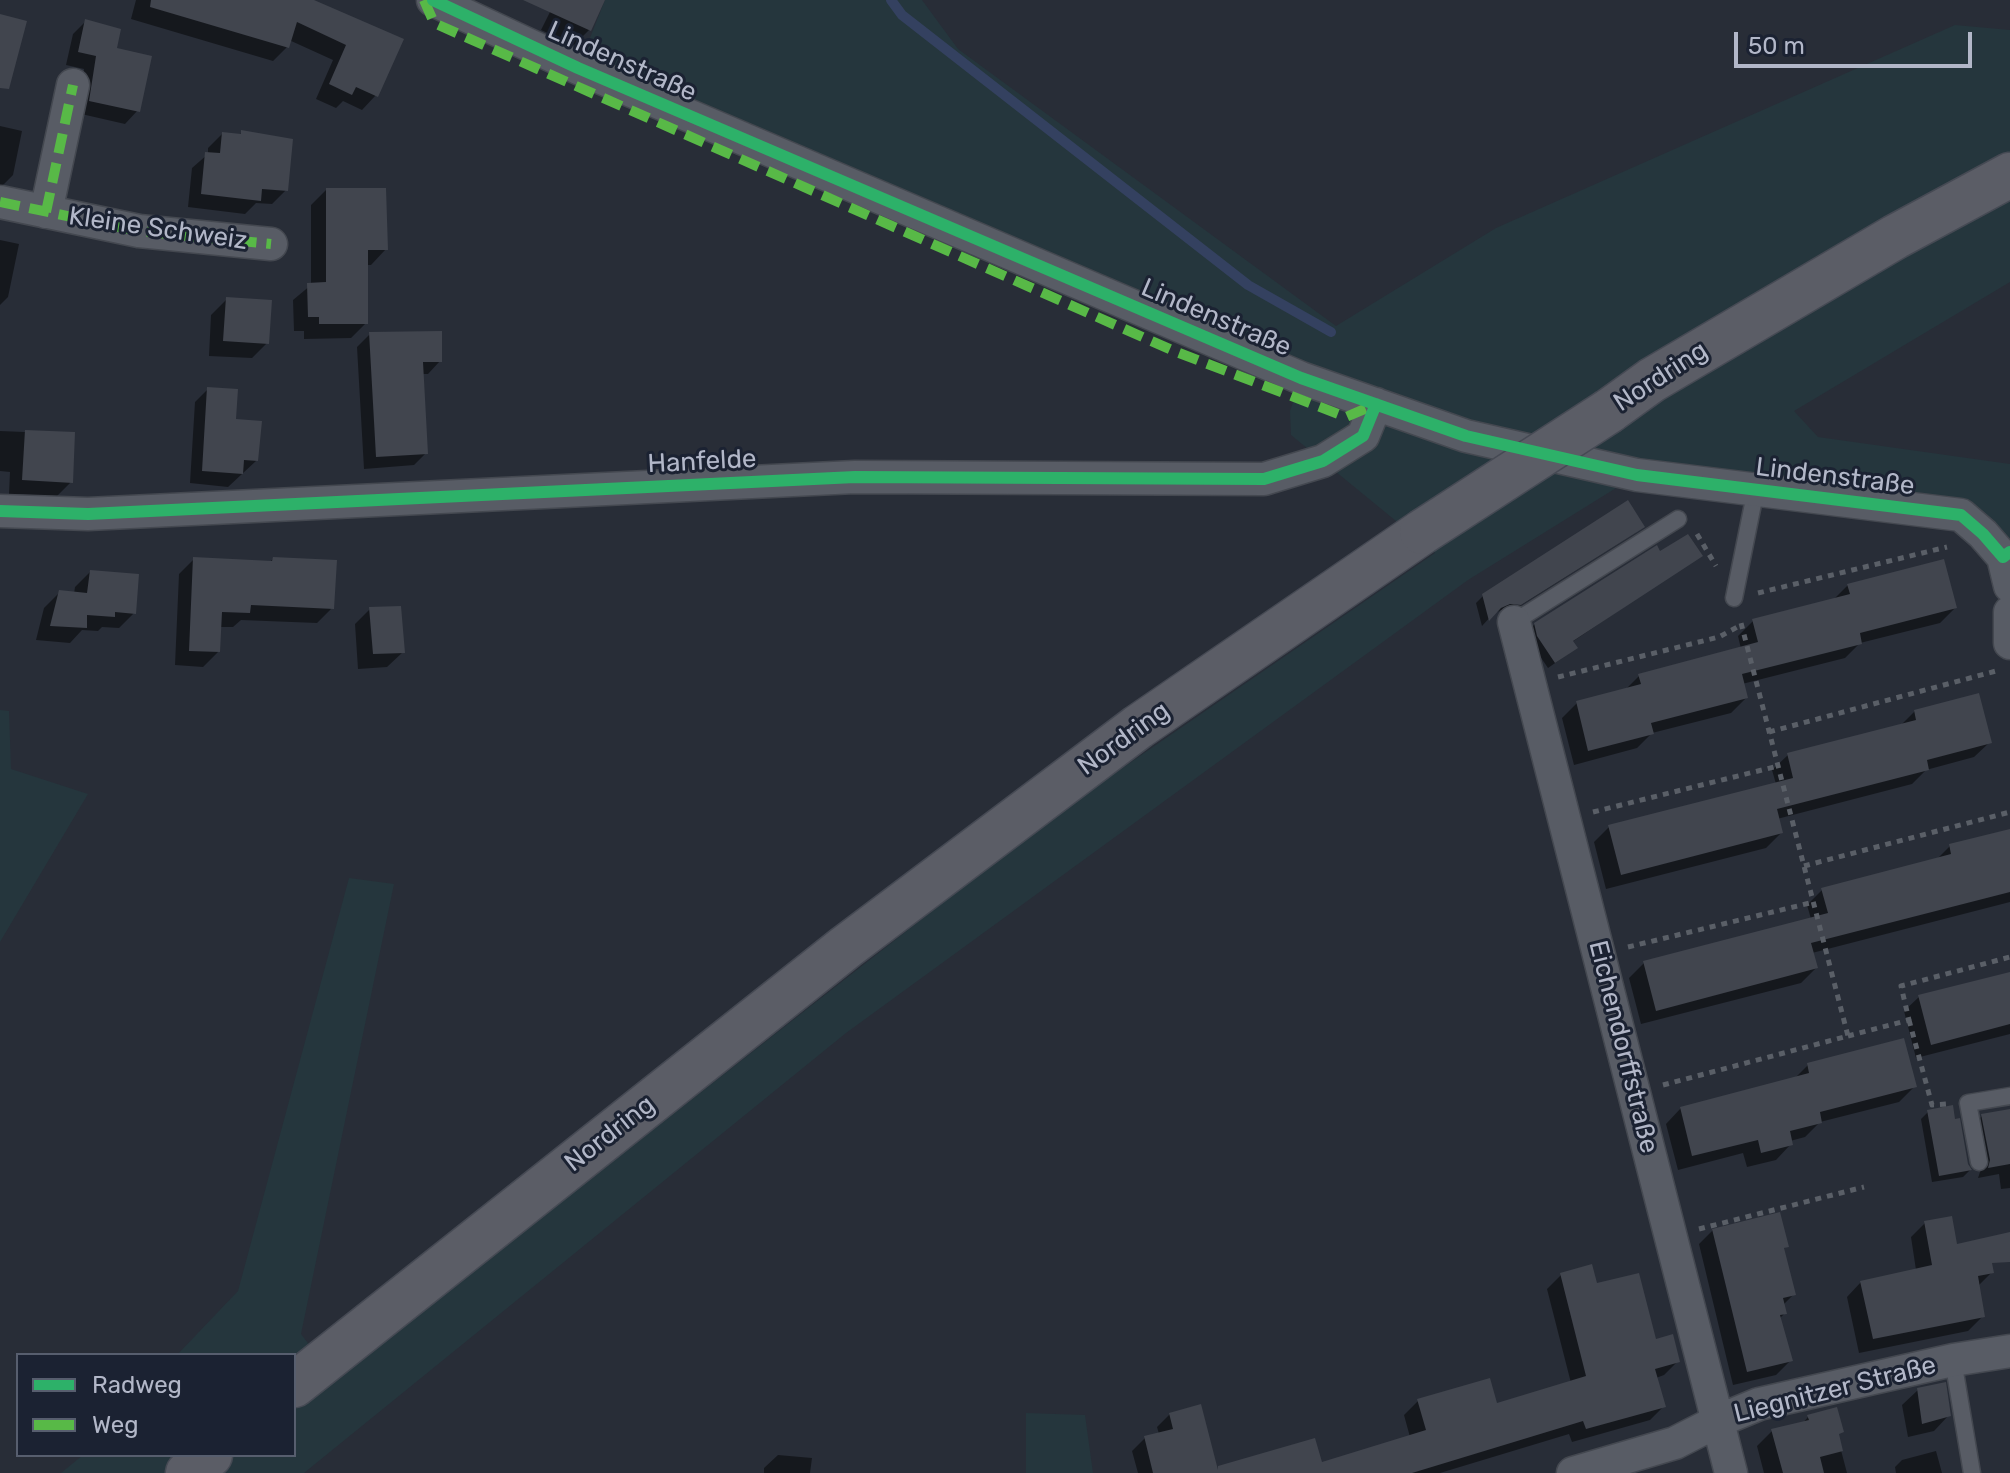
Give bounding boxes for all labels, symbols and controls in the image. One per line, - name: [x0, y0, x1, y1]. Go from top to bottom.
- street label: Lindenstraße: [543, 15, 701, 109]
- scale bar: [1738, 16, 1976, 66]
- text: 50 m: [1748, 32, 1805, 60]
- street label: Kleine Schweiz: [67, 201, 249, 257]
- street label: Lindenstraße: [1136, 272, 1296, 364]
- street label: Nordring: [1608, 335, 1714, 419]
- street label: Hanfelde: [647, 444, 757, 480]
- street label: Lindenstraße: [1754, 452, 1916, 502]
- street label: Nordring: [1072, 695, 1176, 783]
- street label: Eichendorffstraße: [1581, 937, 1665, 1157]
- street label: Nordring: [559, 1089, 661, 1179]
- street label: Liegnitzer Straße: [1731, 1350, 1939, 1430]
- legend: [16, 1353, 296, 1457]
- text: Radweg: [92, 1371, 182, 1399]
- text: Weg: [92, 1411, 139, 1439]

